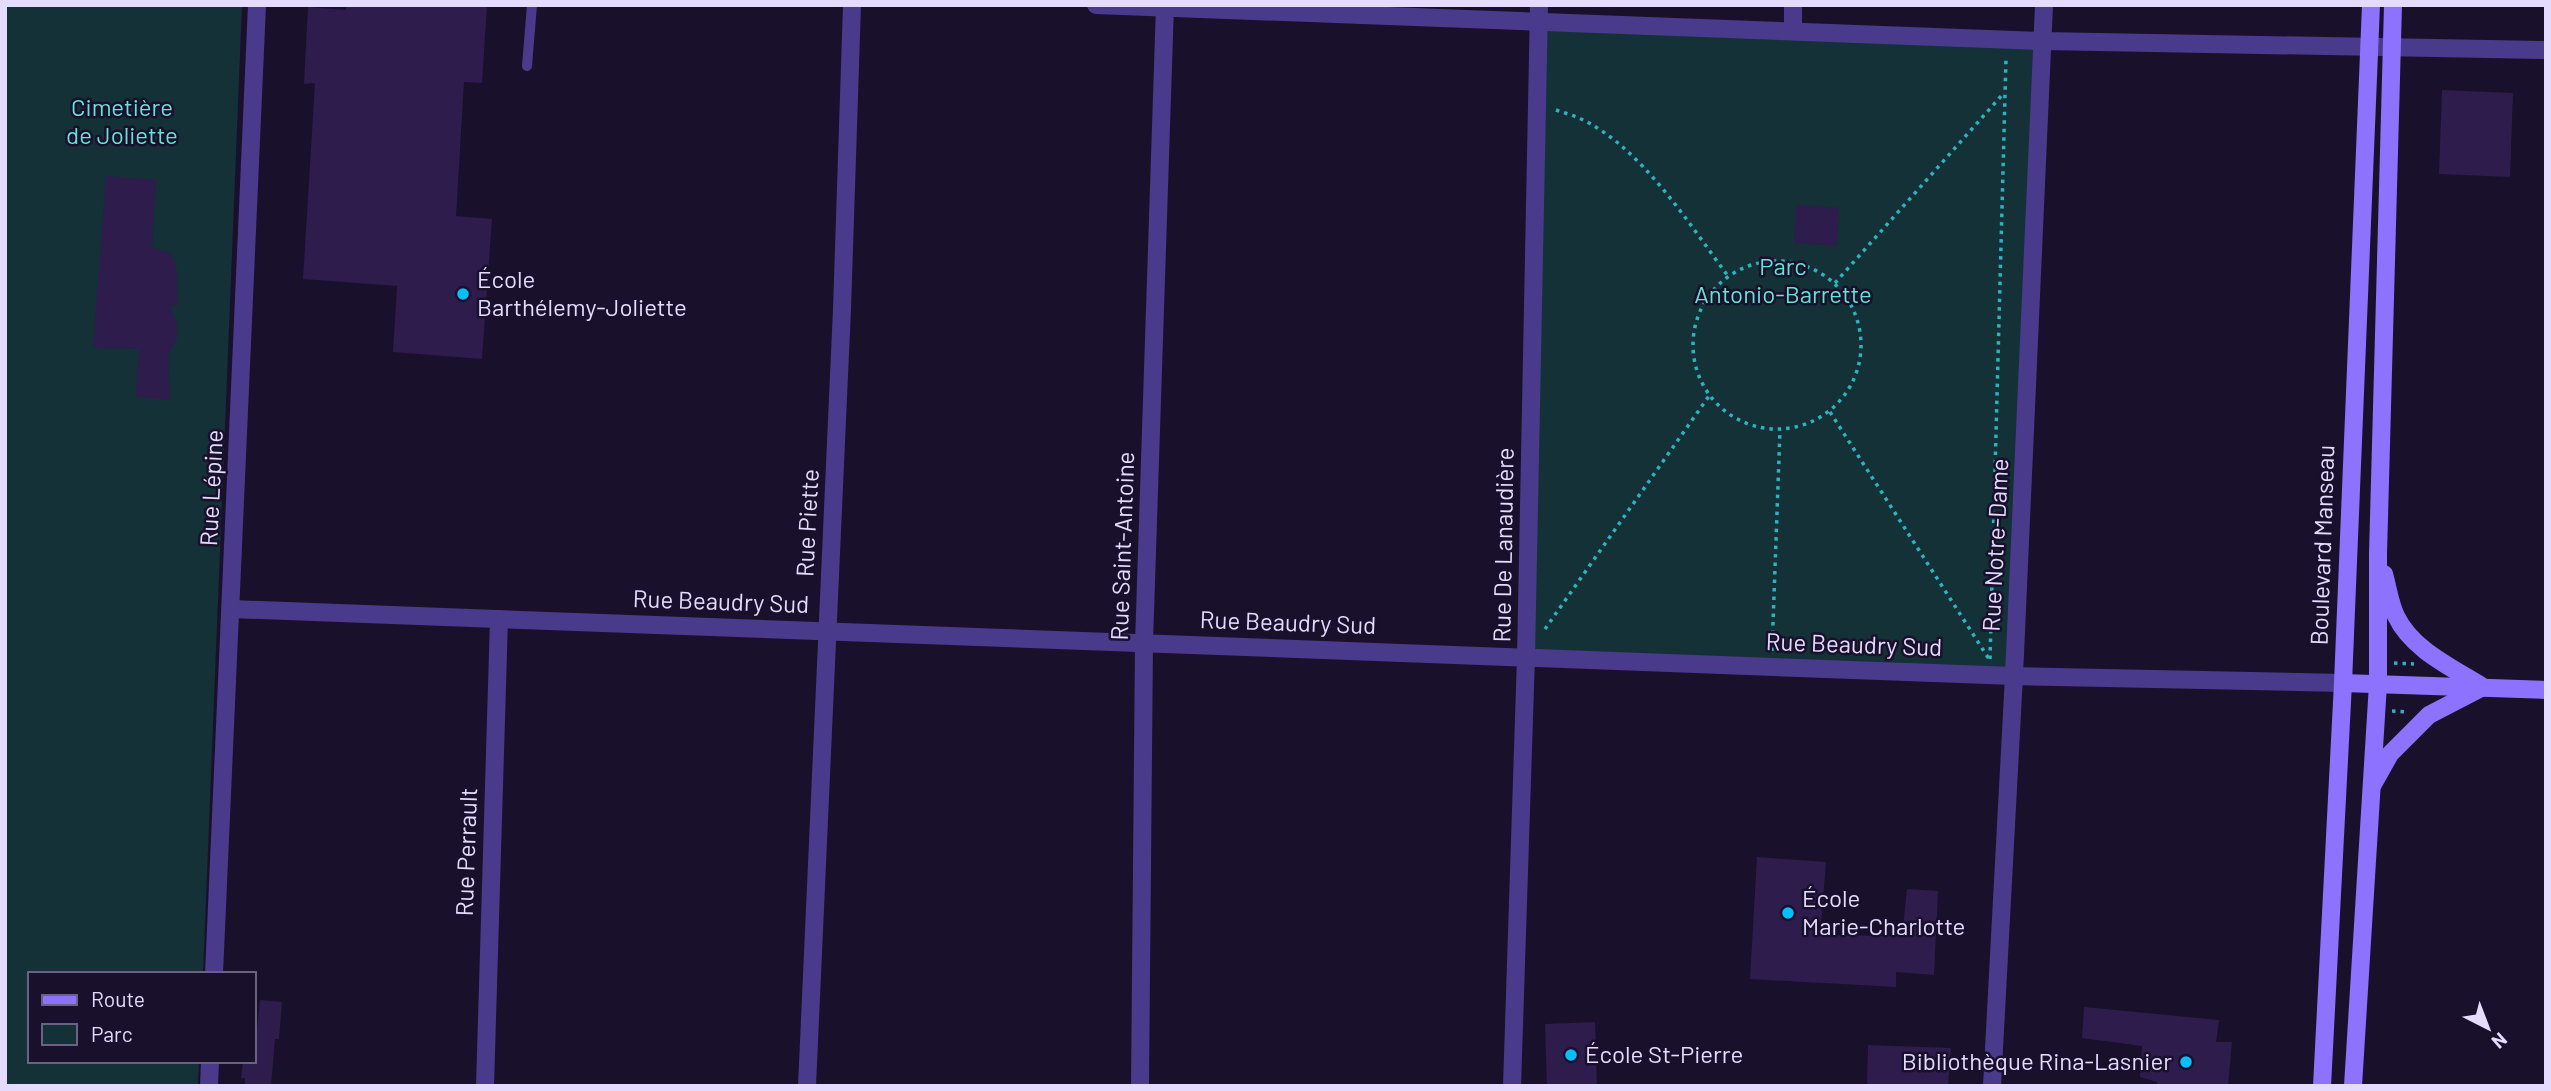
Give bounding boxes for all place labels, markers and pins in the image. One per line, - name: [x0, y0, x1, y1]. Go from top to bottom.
- place label: École Barthélemy-Joliette: [477, 264, 687, 321]
- marker: École Barthélemy-Joliette: [455, 286, 471, 302]
- place label: École Marie-Charlotte: [1802, 883, 1965, 940]
- marker: École Marie-Charlotte: [1780, 905, 1796, 921]
- place label: École St-Pierre: [1585, 1039, 1743, 1068]
- place label: Bibliothèque Rina-Lasnier: [1902, 1046, 2172, 1075]
- marker: École St-Pierre: [1563, 1047, 1579, 1063]
- marker: Bibliothèque Rina-Lasnier: [2178, 1054, 2194, 1070]

